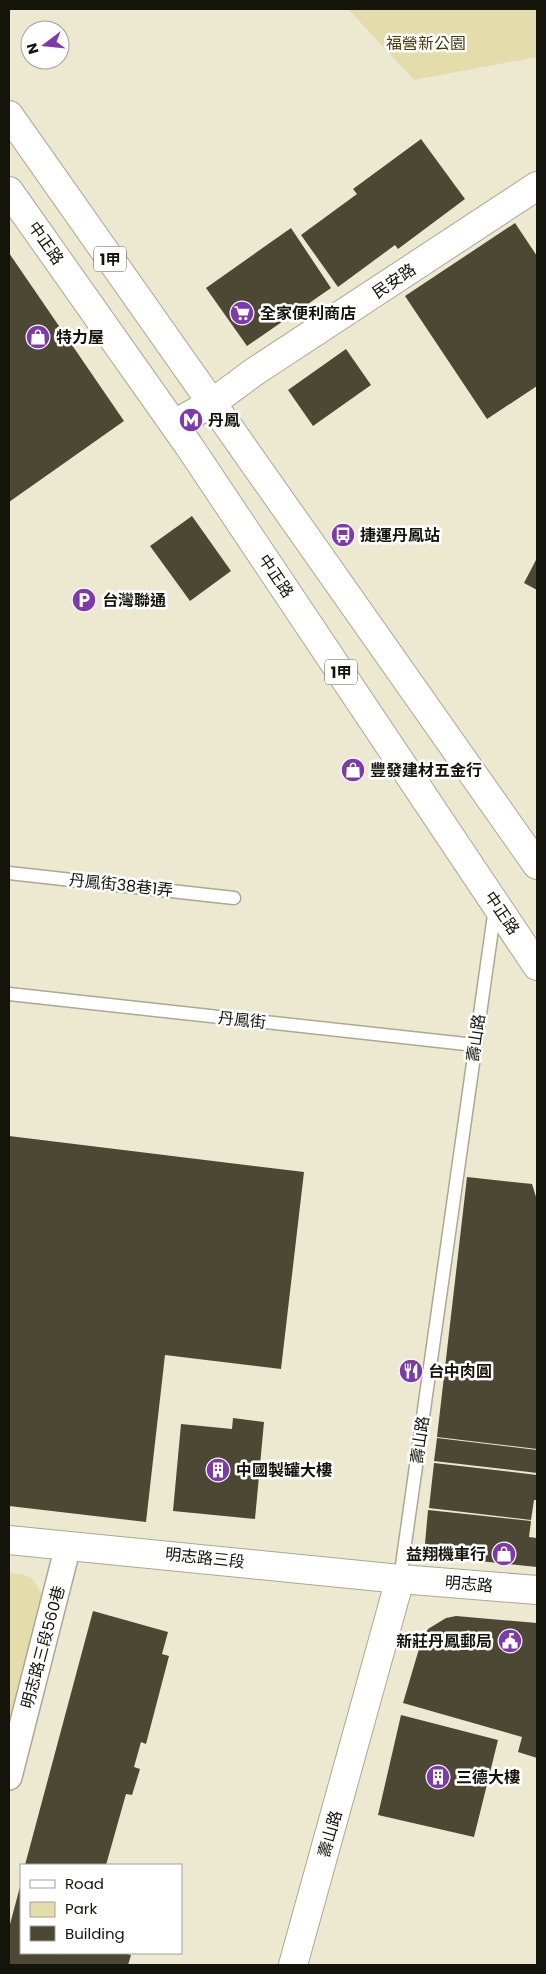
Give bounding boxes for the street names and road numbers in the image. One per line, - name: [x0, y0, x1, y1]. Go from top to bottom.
- street label: 中正路: [23, 217, 69, 269]
- road number: 1甲: [94, 246, 126, 272]
- street label: 民安路: [368, 258, 420, 304]
- street label: 中正路: [253, 550, 299, 602]
- road number: 1甲: [325, 660, 357, 684]
- street label: 丹鳳街38巷1弄: [68, 868, 174, 902]
- street label: 中正路: [479, 887, 525, 939]
- street label: 丹鳳街: [217, 1006, 267, 1034]
- street label: 壽山路: [461, 1013, 491, 1063]
- street label: 壽山路: [405, 1415, 435, 1465]
- street label: 明志路三段: [164, 1542, 246, 1574]
- street label: 明志路: [444, 1570, 494, 1598]
- street label: 明志路三段560巷: [16, 1583, 70, 1711]
- street label: 壽山路: [312, 1808, 348, 1860]

